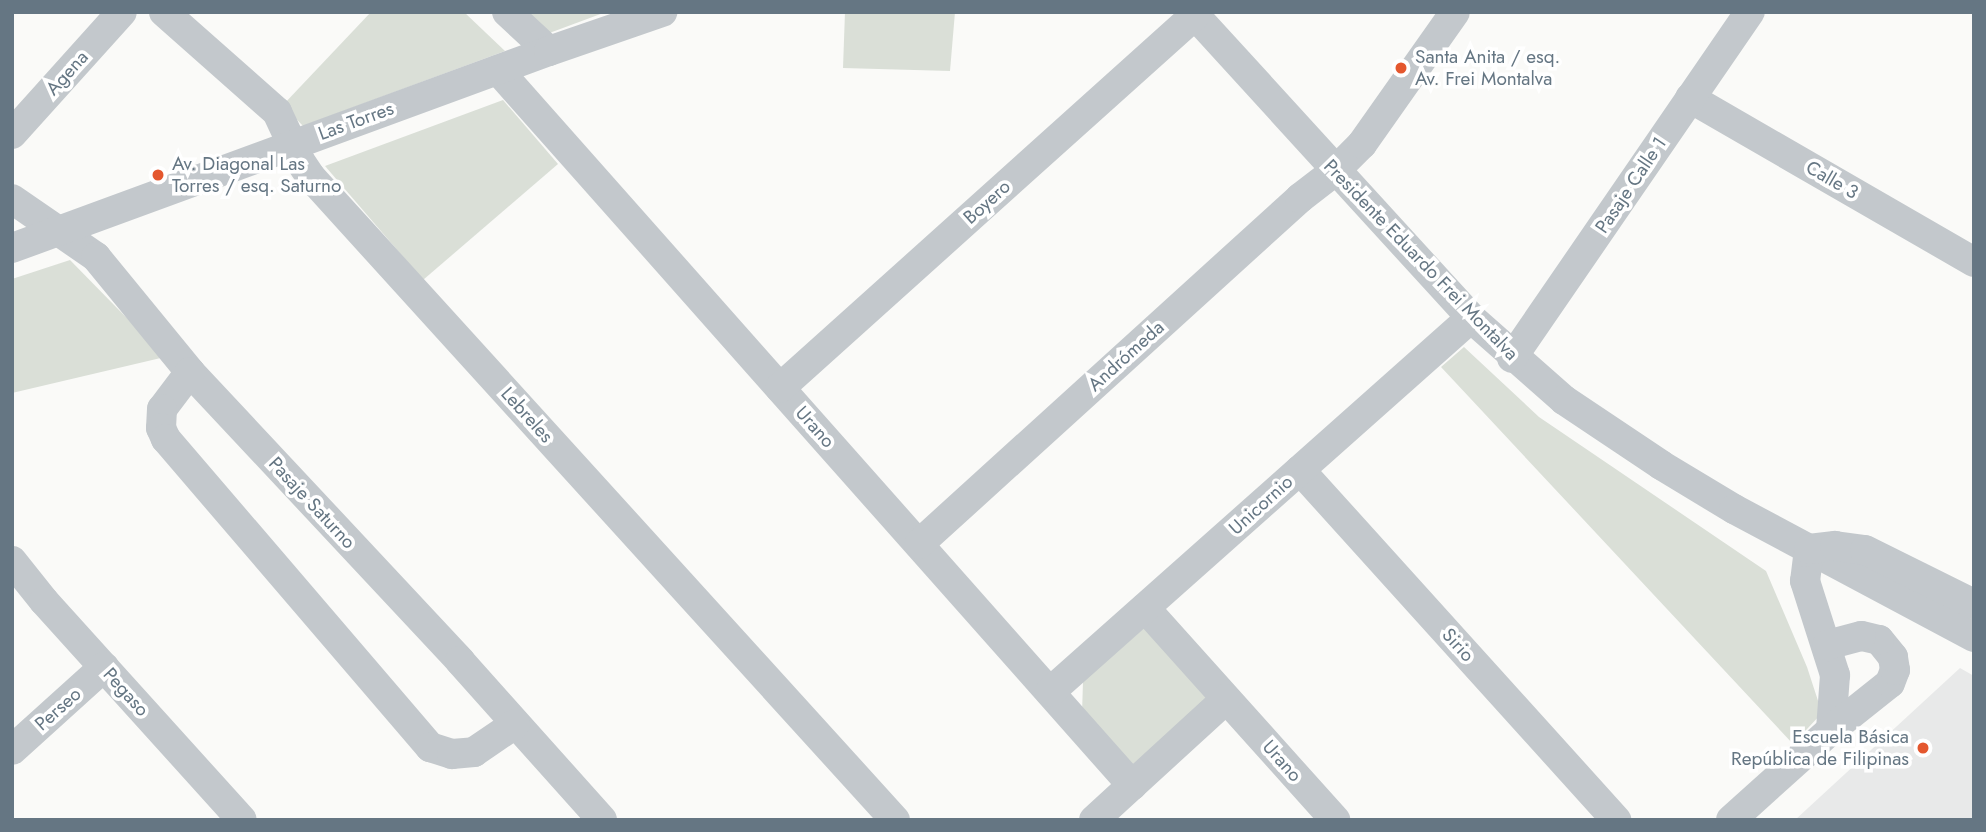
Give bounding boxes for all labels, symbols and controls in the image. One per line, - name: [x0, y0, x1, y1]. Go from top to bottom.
- street label: Agena: [41, 46, 93, 100]
- place label: Santa Anita / esq. Av. Frei Montalva: [1415, 46, 1560, 90]
- marker: Santa Anita / esq. Av. Frei Montalva: [1393, 60, 1409, 76]
- street label: Las Torres: [315, 97, 397, 145]
- street label: Pasaje Calle 1: [1591, 133, 1671, 237]
- place label: Av. Diagonal Las Torres / esq. Saturno: [172, 153, 341, 197]
- street label: Presidente Eduardo Frei Montalva: [1319, 155, 1523, 365]
- street label: Calle 3: [1802, 156, 1862, 204]
- marker: Av. Diagonal Las Torres / esq. Saturno: [150, 167, 166, 183]
- street label: Boyero: [959, 175, 1015, 229]
- street label: Andrómeda: [1083, 316, 1169, 396]
- street label: Lebreles: [496, 382, 558, 448]
- street label: Urano: [791, 402, 839, 452]
- street label: Pasaje Saturno: [264, 452, 360, 554]
- street label: Unicornio: [1224, 470, 1298, 540]
- street label: Sirio: [1437, 624, 1479, 666]
- street label: Pegaso: [98, 663, 154, 721]
- street label: Perseo: [30, 682, 86, 736]
- place label: Escuela Básica República de Filipinas: [1731, 726, 1909, 770]
- street label: Urano: [1258, 736, 1306, 786]
- marker: Escuela Básica República de Filipinas: [1915, 740, 1931, 756]

